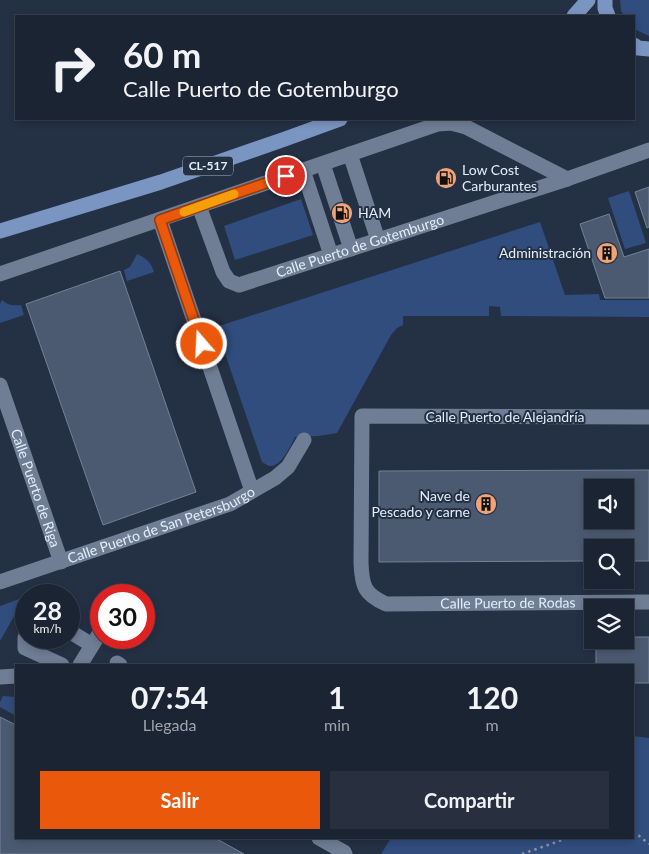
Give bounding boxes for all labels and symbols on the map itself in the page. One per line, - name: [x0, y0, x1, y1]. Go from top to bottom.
- pin: [265, 155, 307, 197]
- road number: CL-517: [183, 157, 233, 176]
- place label: Low Cost Carburantes: [462, 161, 537, 194]
- fuel station icon: Low Cost Carburantes: [434, 166, 458, 190]
- fuel station icon: HAM: [330, 201, 354, 225]
- place label: HAM: [358, 204, 391, 221]
- street label: Calle Puerto de Gotemburgo: [274, 210, 446, 281]
- building icon: Administración: [595, 241, 619, 265]
- place label: Administración: [499, 244, 591, 261]
- position arrow: [175, 317, 227, 369]
- street label: Calle Puerto de Alejandría: [426, 408, 584, 425]
- street label: Calle Puerto de Riga: [8, 426, 64, 549]
- street label: Calle Puerto de San Petersburgo: [65, 482, 258, 567]
- place label: Nave de Pescado y carne: [371, 487, 470, 520]
- building icon: Nave de Pescado y carne: [474, 492, 498, 516]
- speed limit sign: 30: [90, 584, 155, 649]
- street label: Calle Puerto de Rodas: [440, 594, 576, 612]

